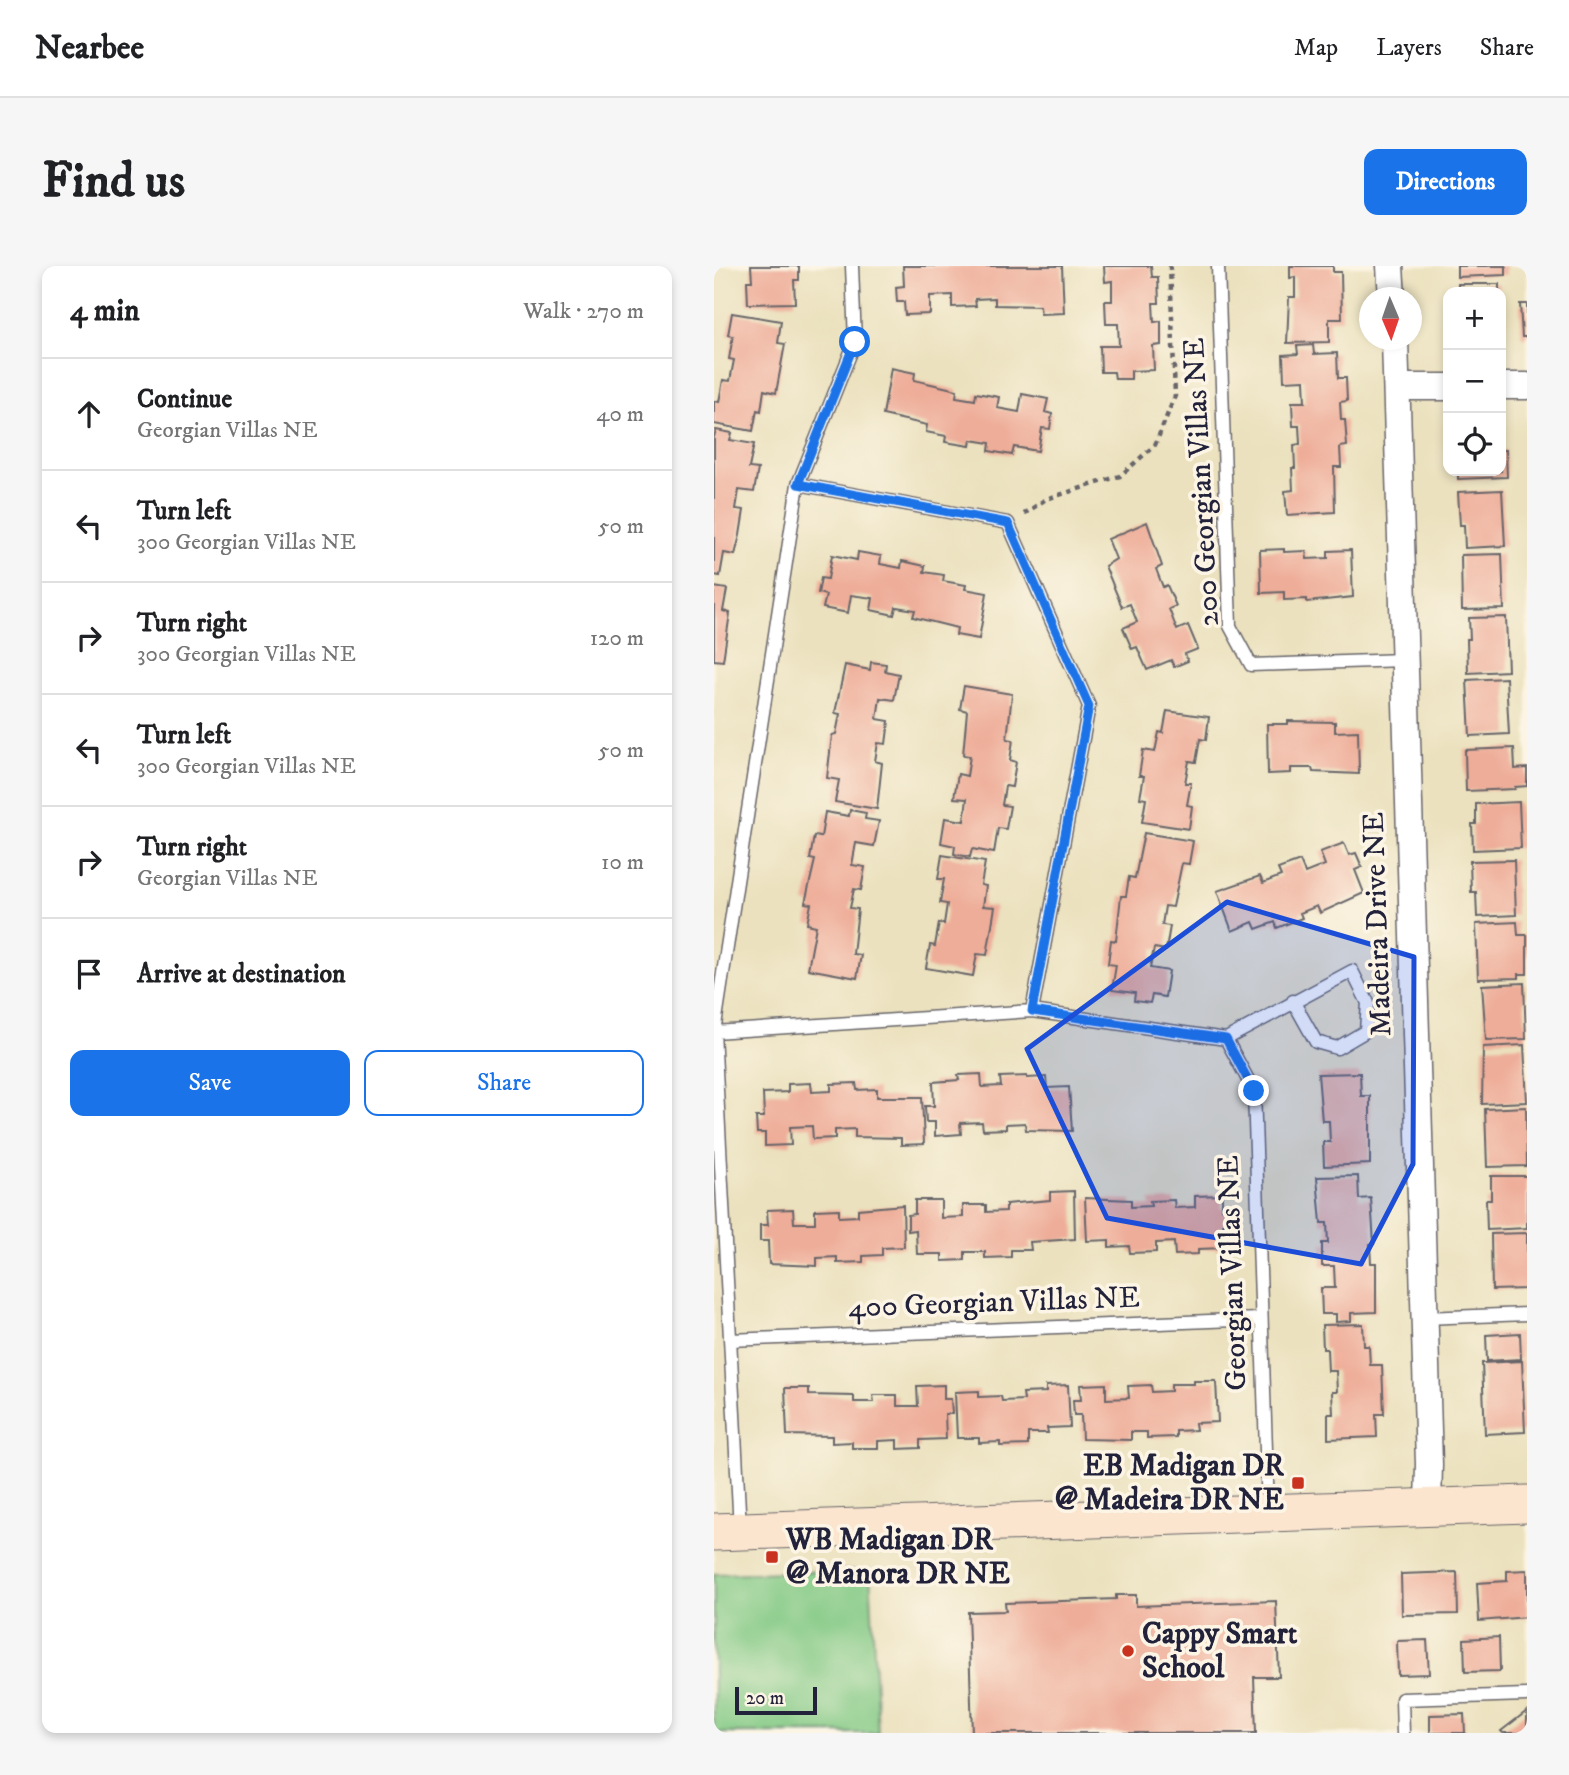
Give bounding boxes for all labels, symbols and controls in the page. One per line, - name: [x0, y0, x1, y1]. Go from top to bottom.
- text: Nearbee: [35, 28, 144, 69]
- text: Map: [1294, 33, 1338, 63]
- text: Layers: [1376, 33, 1442, 63]
- text: Share: [1480, 33, 1534, 63]
- button: Directions: [1364, 149, 1527, 215]
- text: Find us: [42, 151, 185, 213]
- north arrow: [1359, 287, 1422, 350]
- map controls: [1443, 287, 1506, 476]
- button: +: [1443, 287, 1506, 350]
- text: 4 min: [70, 293, 140, 330]
- text: Walk · 270 m: [523, 297, 644, 326]
- route start: [839, 326, 870, 357]
- street label: 200 Georgian Villas NE: [1176, 337, 1228, 627]
- button: −: [1443, 350, 1506, 413]
- text: Continue: [137, 383, 232, 416]
- icon: ahead: [70, 395, 108, 433]
- text: 40 m: [596, 400, 644, 429]
- button: locate: [1443, 413, 1506, 476]
- text: Georgian Villas NE: [137, 416, 318, 445]
- text: Turn left: [137, 495, 231, 528]
- icon: left: [70, 507, 108, 545]
- text: 50 m: [598, 512, 644, 541]
- text: 300 Georgian Villas NE: [137, 528, 356, 557]
- text: Turn right: [137, 607, 247, 640]
- icon: right: [70, 619, 108, 657]
- text: 120 m: [590, 624, 644, 653]
- text: 300 Georgian Villas NE: [137, 640, 356, 669]
- text: Turn left: [137, 719, 231, 752]
- icon: left: [70, 731, 108, 769]
- text: 50 m: [598, 736, 644, 765]
- text: 300 Georgian Villas NE: [137, 752, 356, 781]
- street label: Madeira Drive NE: [1356, 811, 1400, 1037]
- text: Turn right: [137, 831, 247, 864]
- icon: right: [70, 843, 108, 881]
- text: 10 m: [601, 848, 644, 877]
- text: Georgian Villas NE: [137, 864, 318, 893]
- icon: arrive: [70, 955, 108, 993]
- text: Arrive at destination: [137, 958, 346, 991]
- button: Save: [70, 1050, 350, 1116]
- button: Share: [364, 1050, 644, 1116]
- route end: [1238, 1075, 1269, 1106]
- street label: Georgian Villas NE: [1210, 1155, 1256, 1391]
- street label: 400 Georgian Villas NE: [848, 1279, 1140, 1327]
- place label: EB Madigan DR @ Madeira DR NE: [1055, 1448, 1285, 1519]
- marker: EB Madigan DR @ Madeira DR NE: [1290, 1475, 1306, 1491]
- place label: WB Madigan DR @ Manora DR NE: [785, 1522, 1010, 1593]
- marker: WB Madigan DR @ Manora DR NE: [764, 1549, 780, 1565]
- place label: Cappy Smart School: [1142, 1616, 1298, 1687]
- marker: Cappy Smart School: [1120, 1643, 1136, 1659]
- scale bar: [735, 1684, 817, 1716]
- text: 20 m: [746, 1687, 784, 1710]

